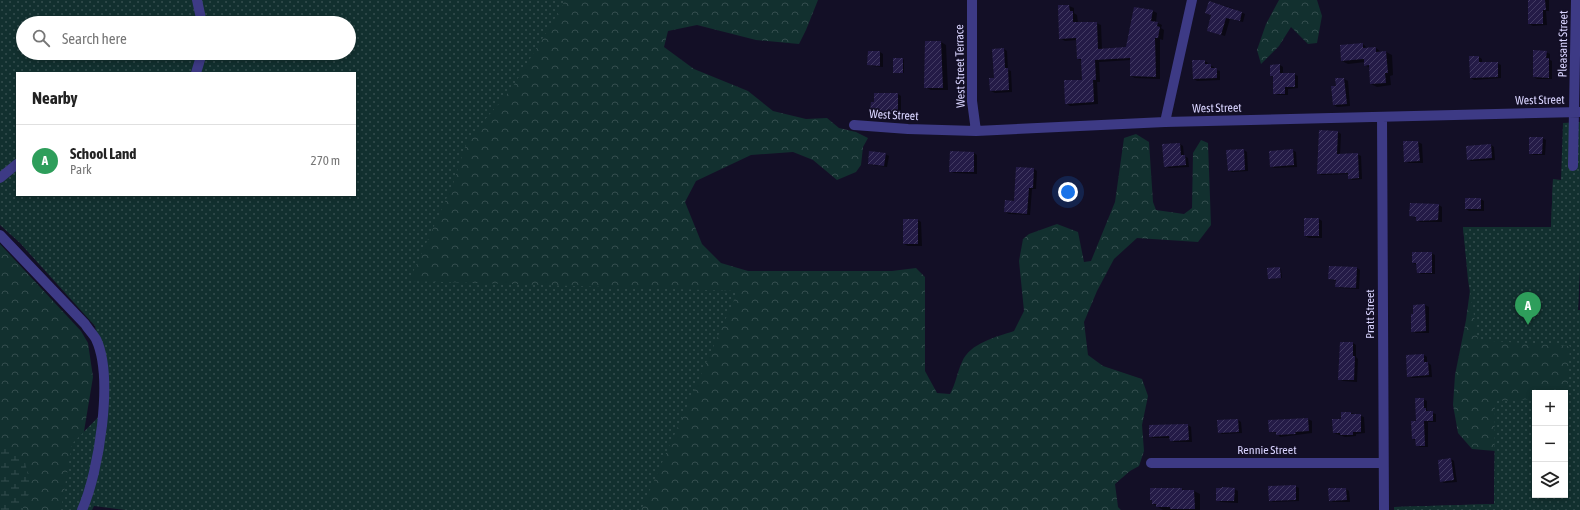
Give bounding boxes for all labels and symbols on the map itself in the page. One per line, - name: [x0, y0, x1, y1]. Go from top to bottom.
- street label: Pleasant Street: [1555, 10, 1571, 78]
- street label: West Street Terrace: [952, 24, 968, 108]
- street label: West Street: [1515, 93, 1565, 107]
- street label: West Street: [1192, 101, 1242, 115]
- street label: West Street: [869, 107, 920, 123]
- your location: [1058, 182, 1078, 202]
- street label: Pratt Street: [1363, 289, 1377, 339]
- pin: A: [1515, 292, 1541, 325]
- street label: Rennie Street: [1237, 443, 1297, 457]

